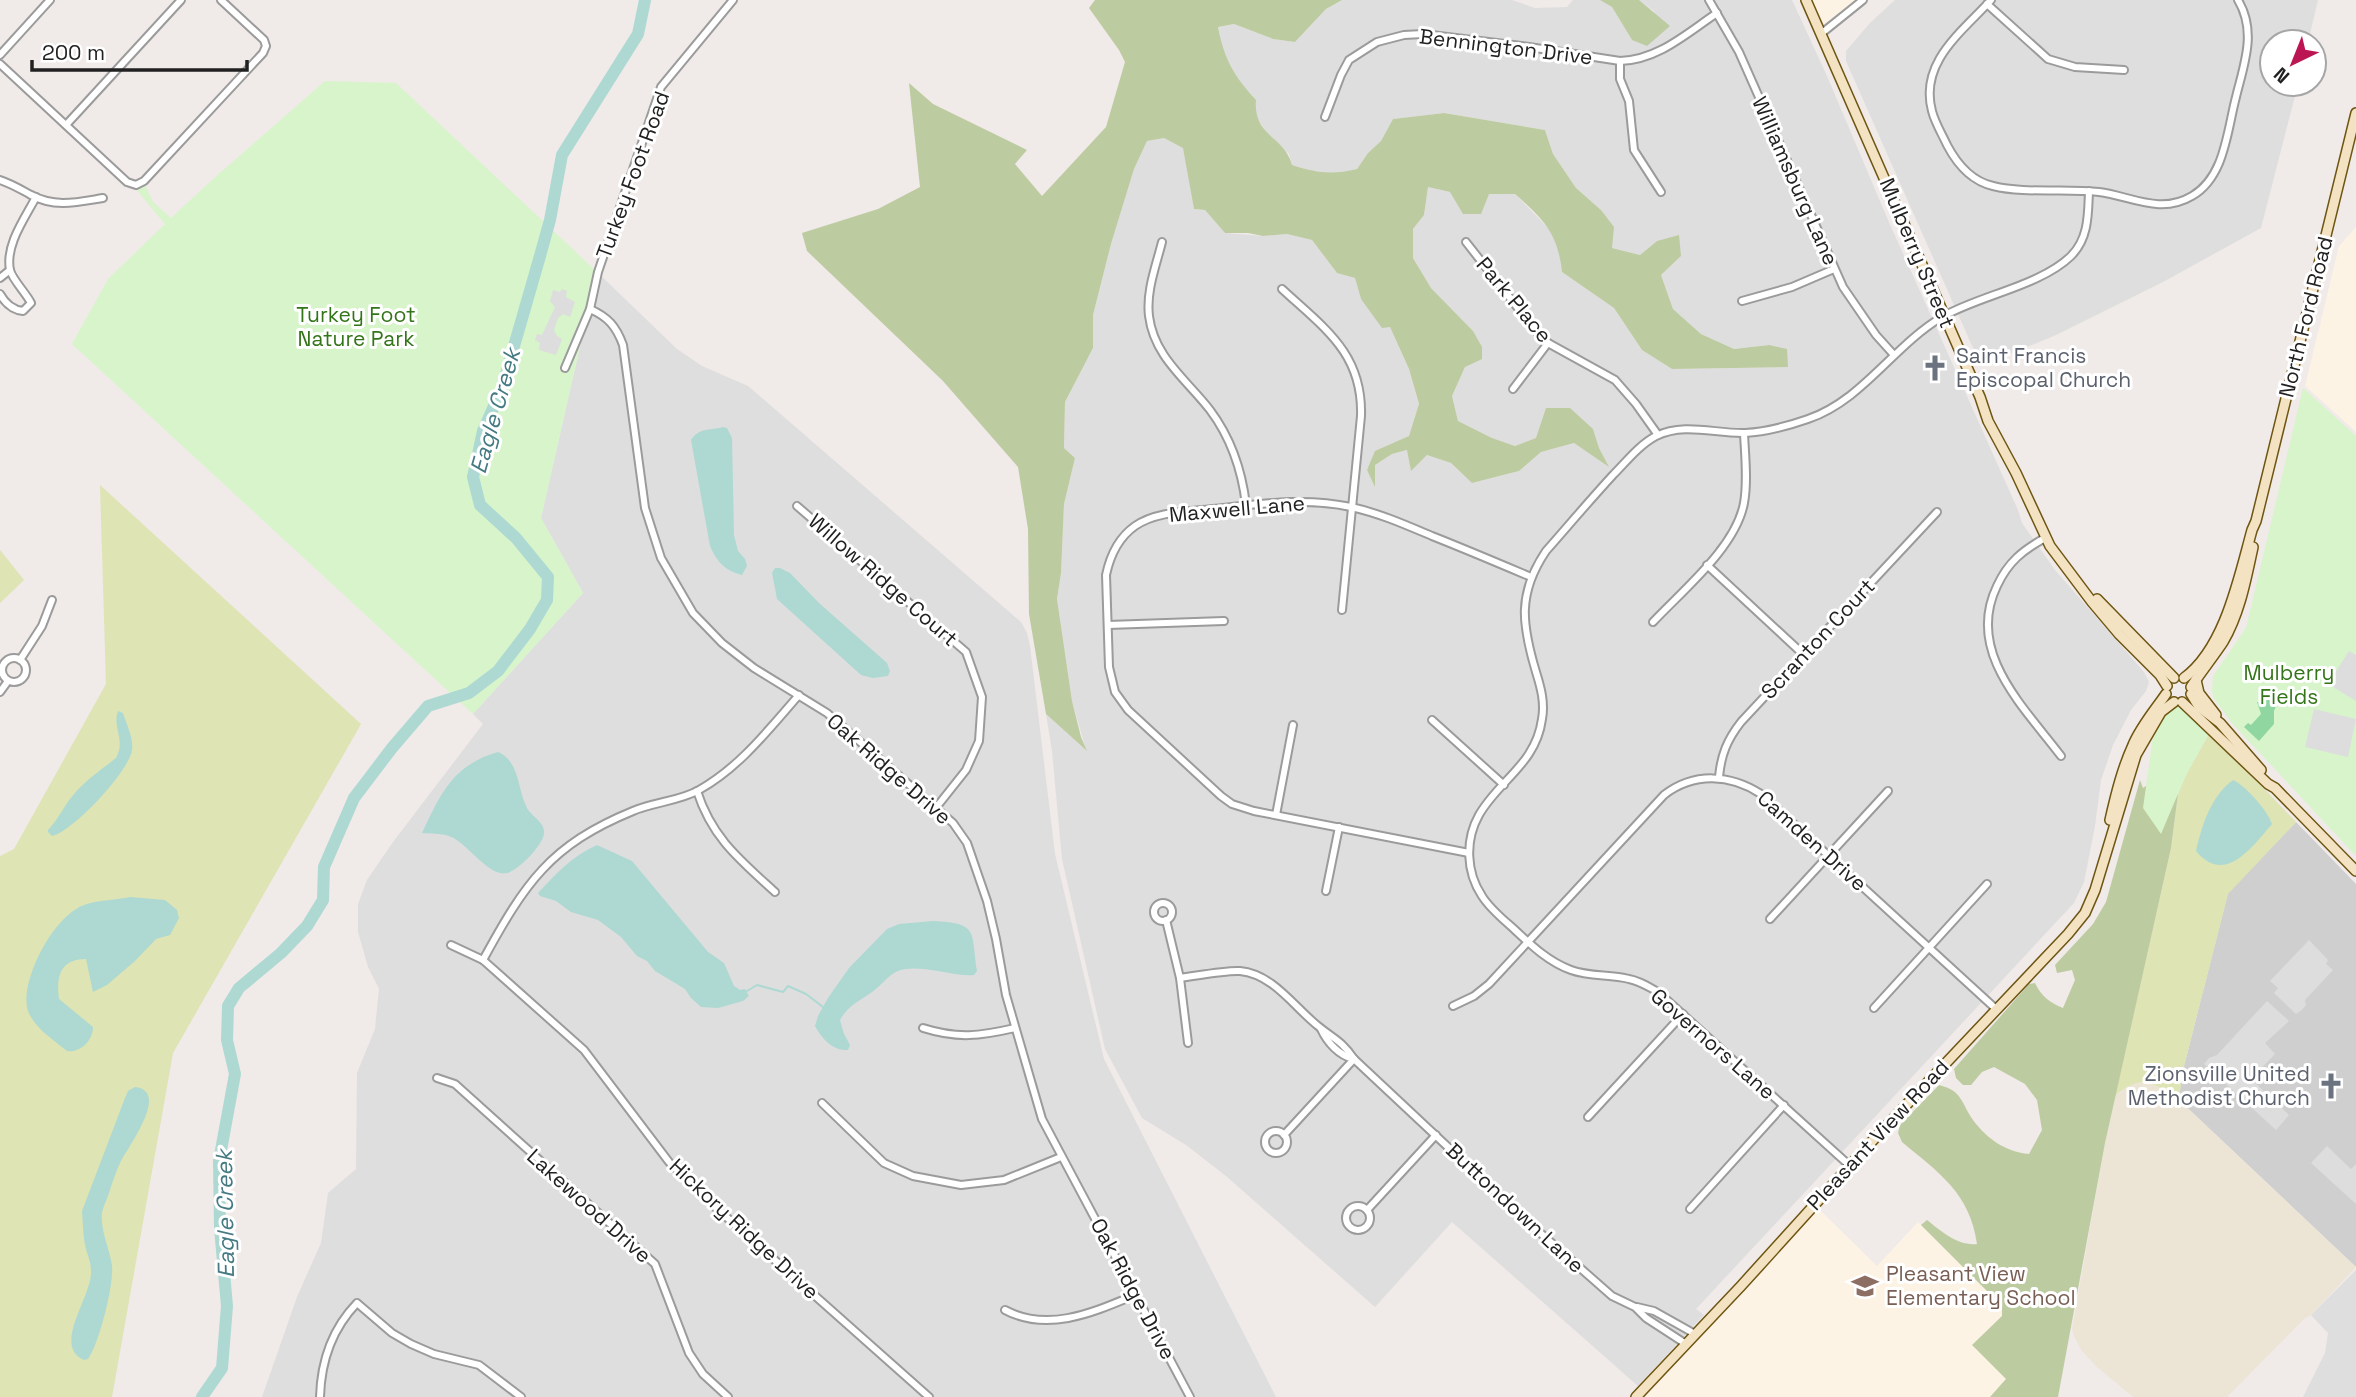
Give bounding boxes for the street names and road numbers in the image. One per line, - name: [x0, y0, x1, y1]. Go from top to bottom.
- street label: Bennington Drive: [1418, 22, 1594, 71]
- street label: Turkey Foot Road: [590, 87, 675, 262]
- street label: Williamsburg Lane: [1746, 92, 1845, 269]
- street label: Mulberry Street: [1874, 174, 1961, 332]
- street label: North Ford Road: [2272, 234, 2339, 400]
- street label: Park Place: [1471, 251, 1558, 348]
- street label: Maxwell Lane: [1168, 489, 1306, 528]
- street label: Willow Ridge Court: [803, 507, 963, 652]
- street label: Scranton Court: [1755, 573, 1880, 705]
- street label: Oak Ridge Drive: [821, 707, 957, 830]
- street label: Camden Drive: [1752, 784, 1873, 897]
- street label: Governors Lane: [1645, 982, 1781, 1105]
- street label: Pleasant View Road: [1801, 1054, 1955, 1216]
- street label: Buttondown Lane: [1441, 1137, 1590, 1279]
- street label: Lakewood Drive: [521, 1143, 657, 1269]
- street label: Hickory Ridge Drive: [664, 1152, 825, 1305]
- street label: Oak Ridge Drive: [1085, 1213, 1182, 1364]

